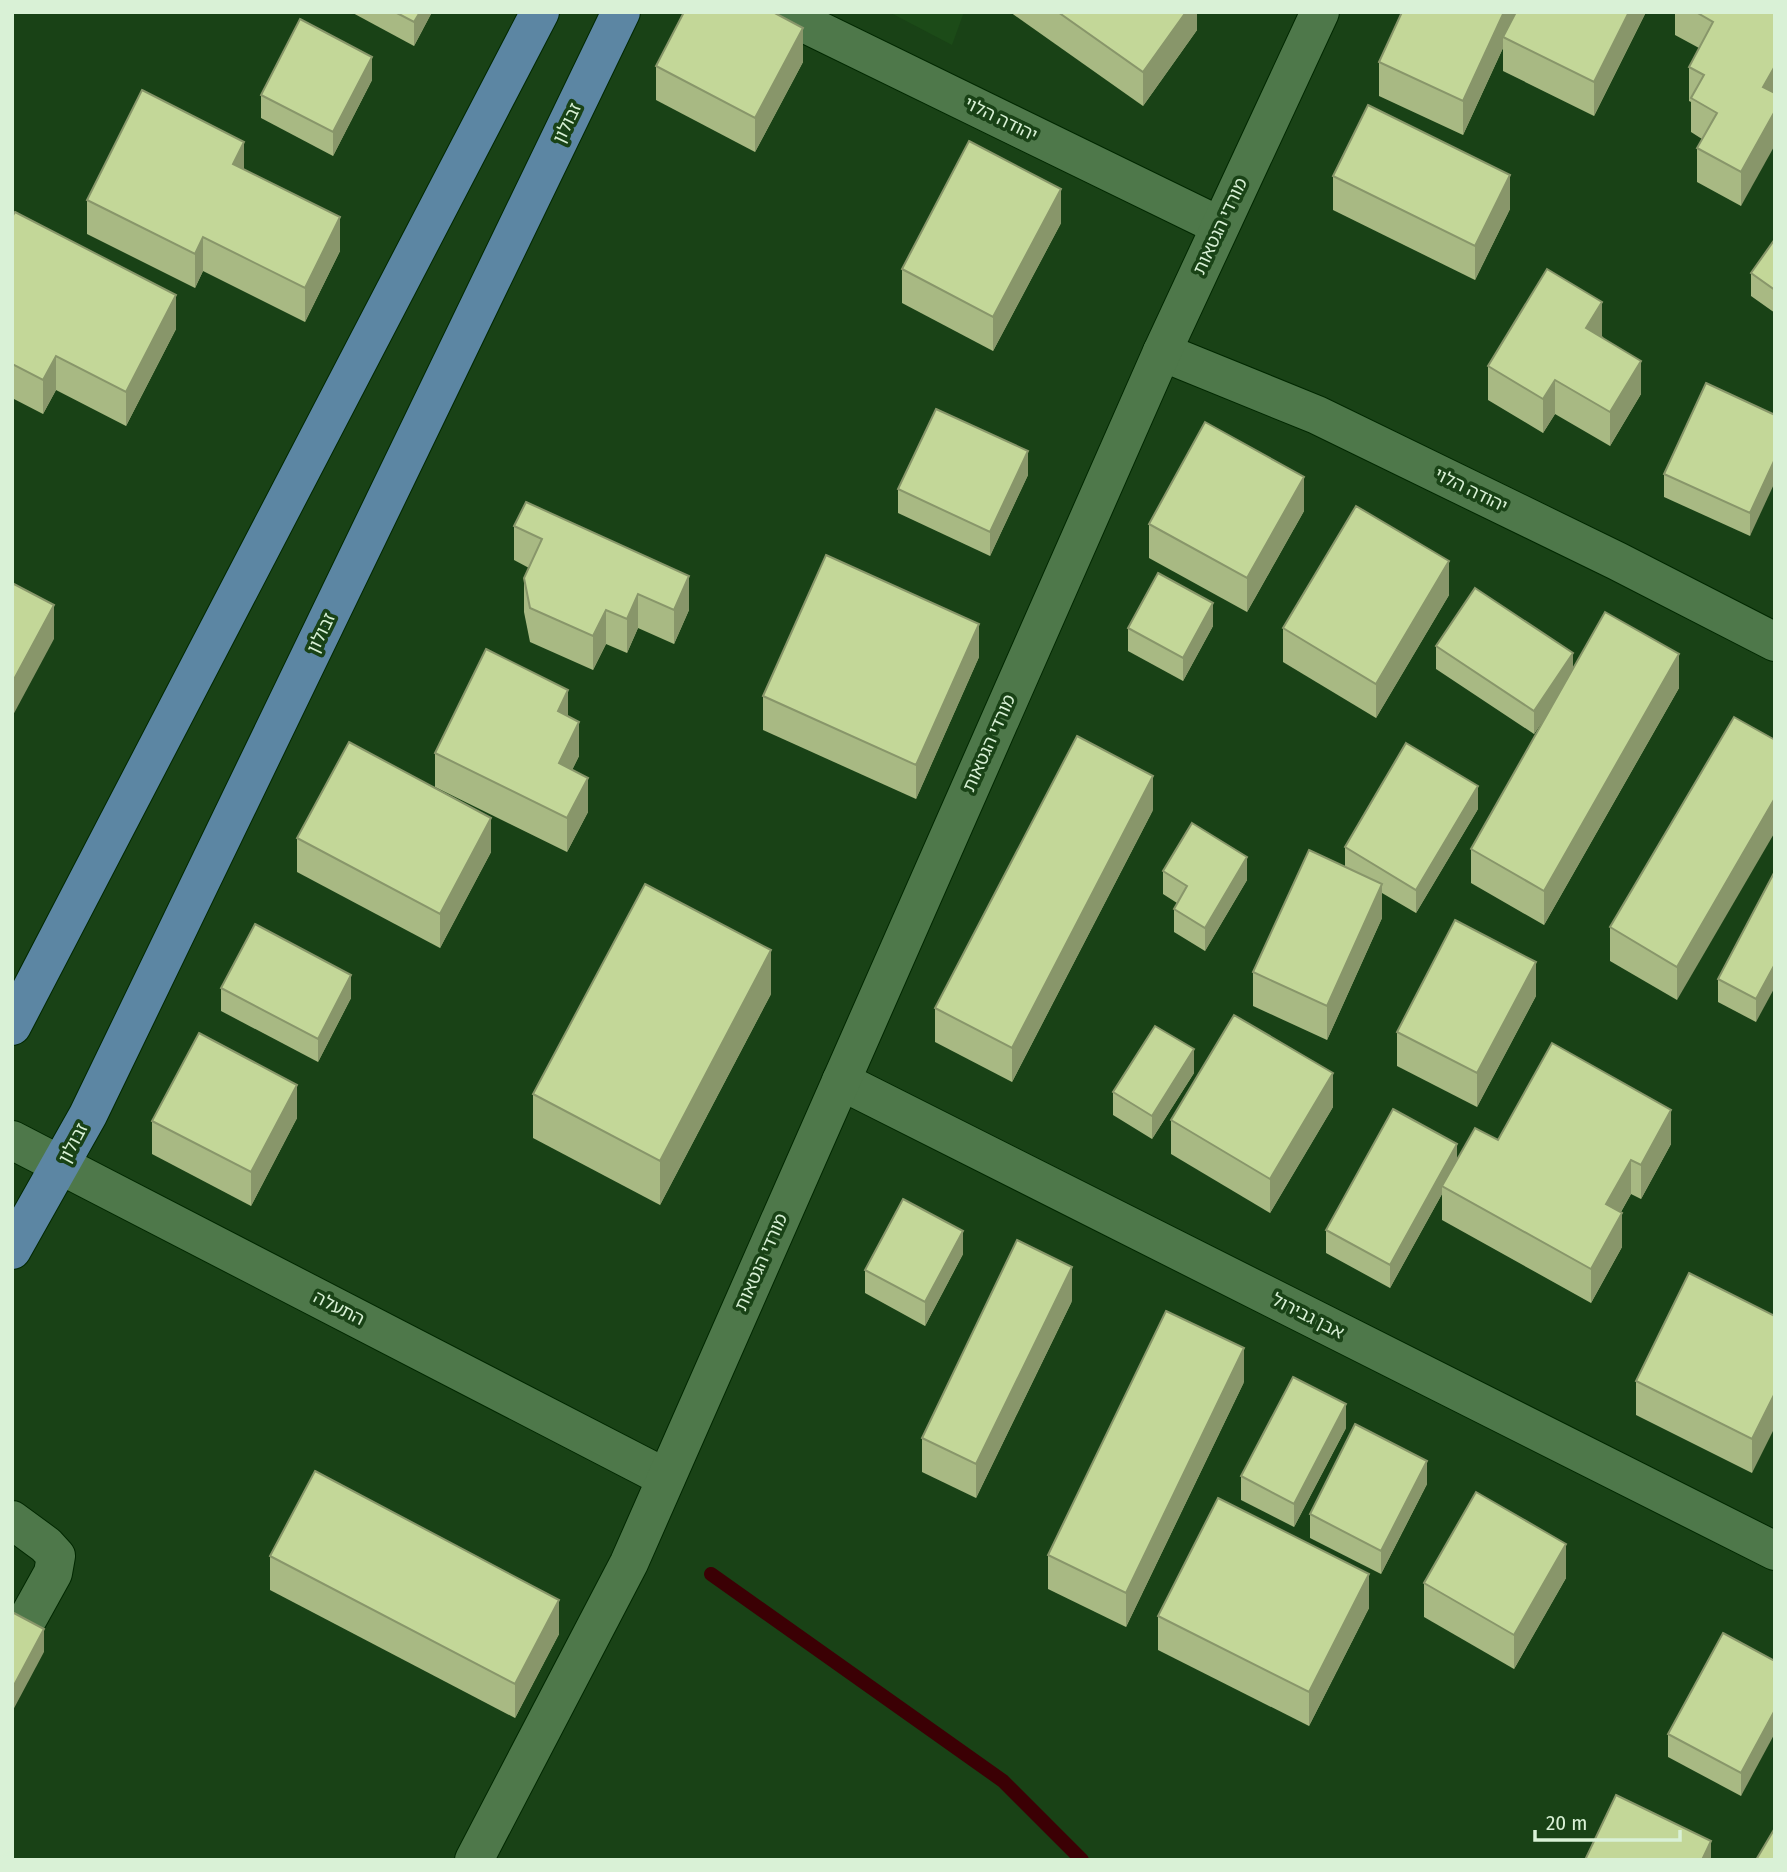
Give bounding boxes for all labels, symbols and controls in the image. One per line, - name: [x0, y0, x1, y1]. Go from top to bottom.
- street label: יהודה הלוי: [961, 92, 1041, 146]
- street label: זבולון: [548, 99, 586, 147]
- street label: מורדי הגטאות: [1188, 174, 1252, 278]
- street label: יהודה הלוי: [1431, 463, 1511, 517]
- street label: זבולון: [302, 609, 340, 657]
- street label: מורדי הגטאות: [958, 691, 1020, 795]
- street label: זבולון: [53, 1119, 93, 1167]
- street label: מורדי הגטאות: [730, 1210, 792, 1314]
- street label: התעלה: [310, 1286, 368, 1330]
- street label: אבן גבירול: [1268, 1288, 1348, 1344]
- scale bar: [1535, 1798, 1680, 1842]
- text: 20 m: [1546, 1810, 1587, 1836]

